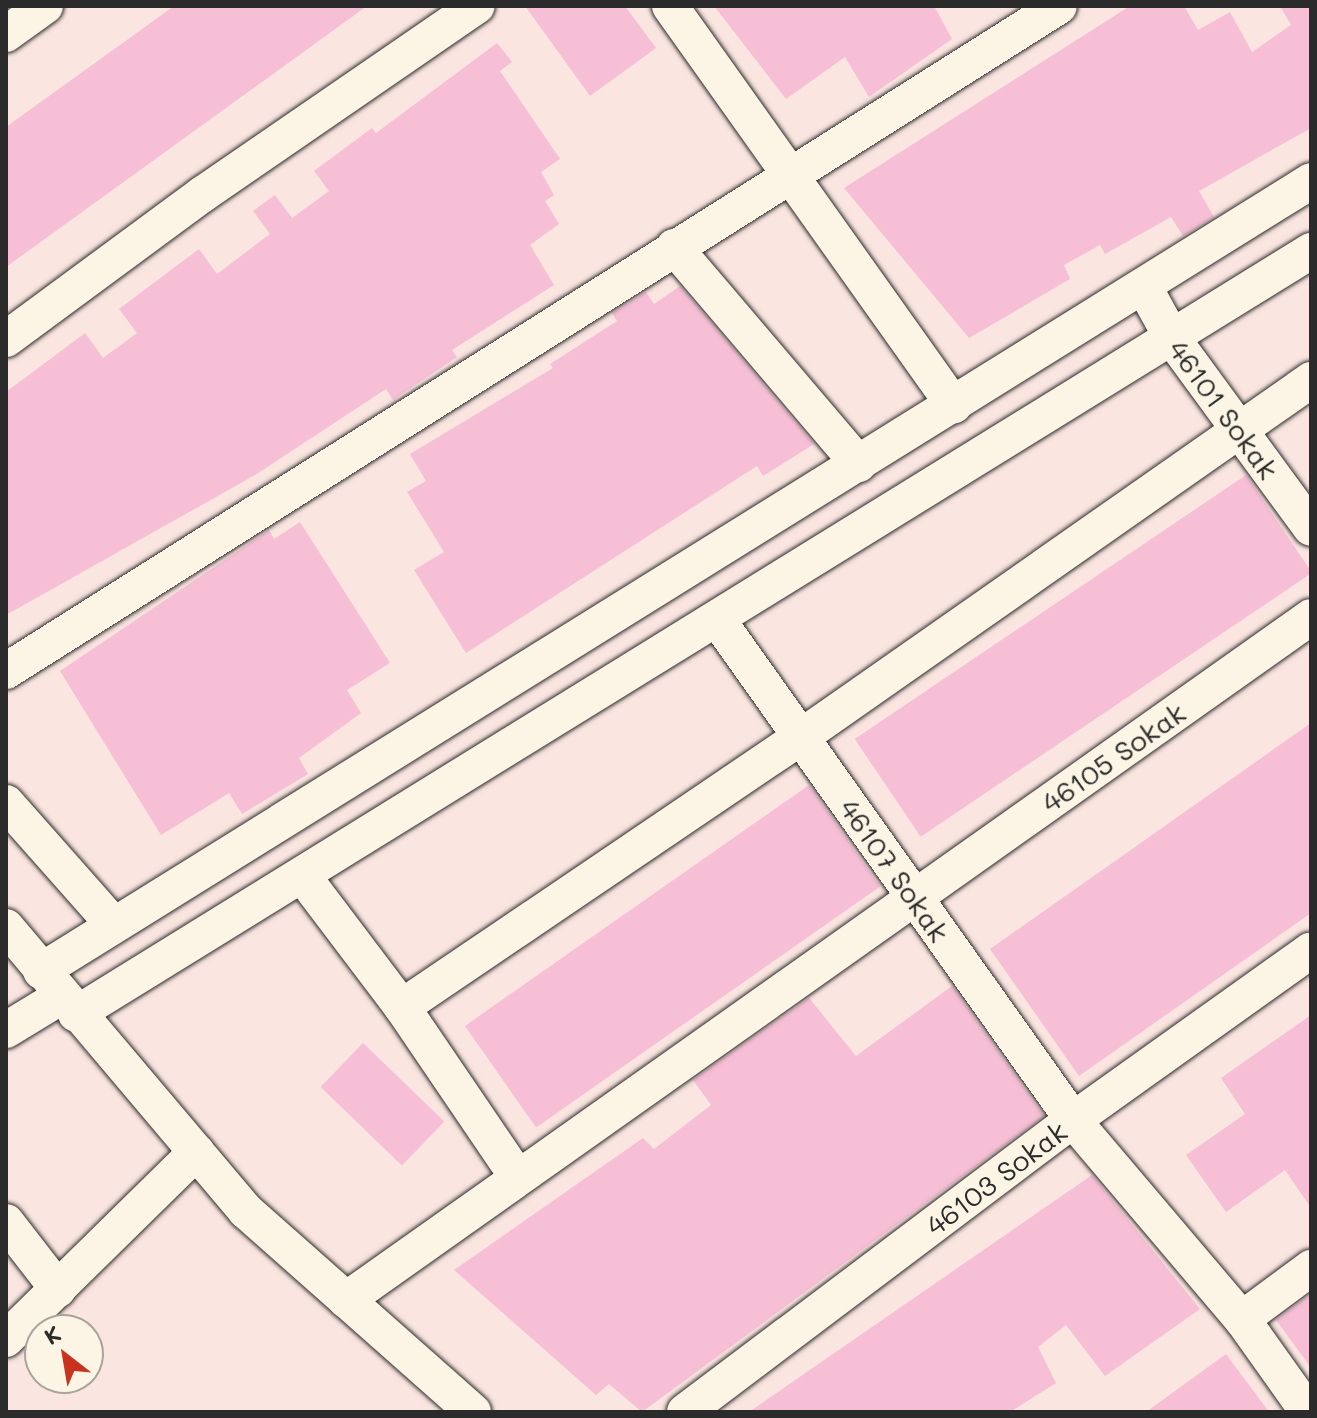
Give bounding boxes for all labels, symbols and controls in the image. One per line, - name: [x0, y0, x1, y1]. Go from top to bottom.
- street label: 46101 Sokak: [1162, 333, 1286, 485]
- street label: 46105 Sokak: [1035, 695, 1191, 819]
- street label: 46107 Sokak: [833, 792, 957, 948]
- street label: 46103 Sokak: [919, 1114, 1073, 1242]
- north arrow: [24, 1314, 104, 1394]
- text: K: [39, 1319, 66, 1351]

